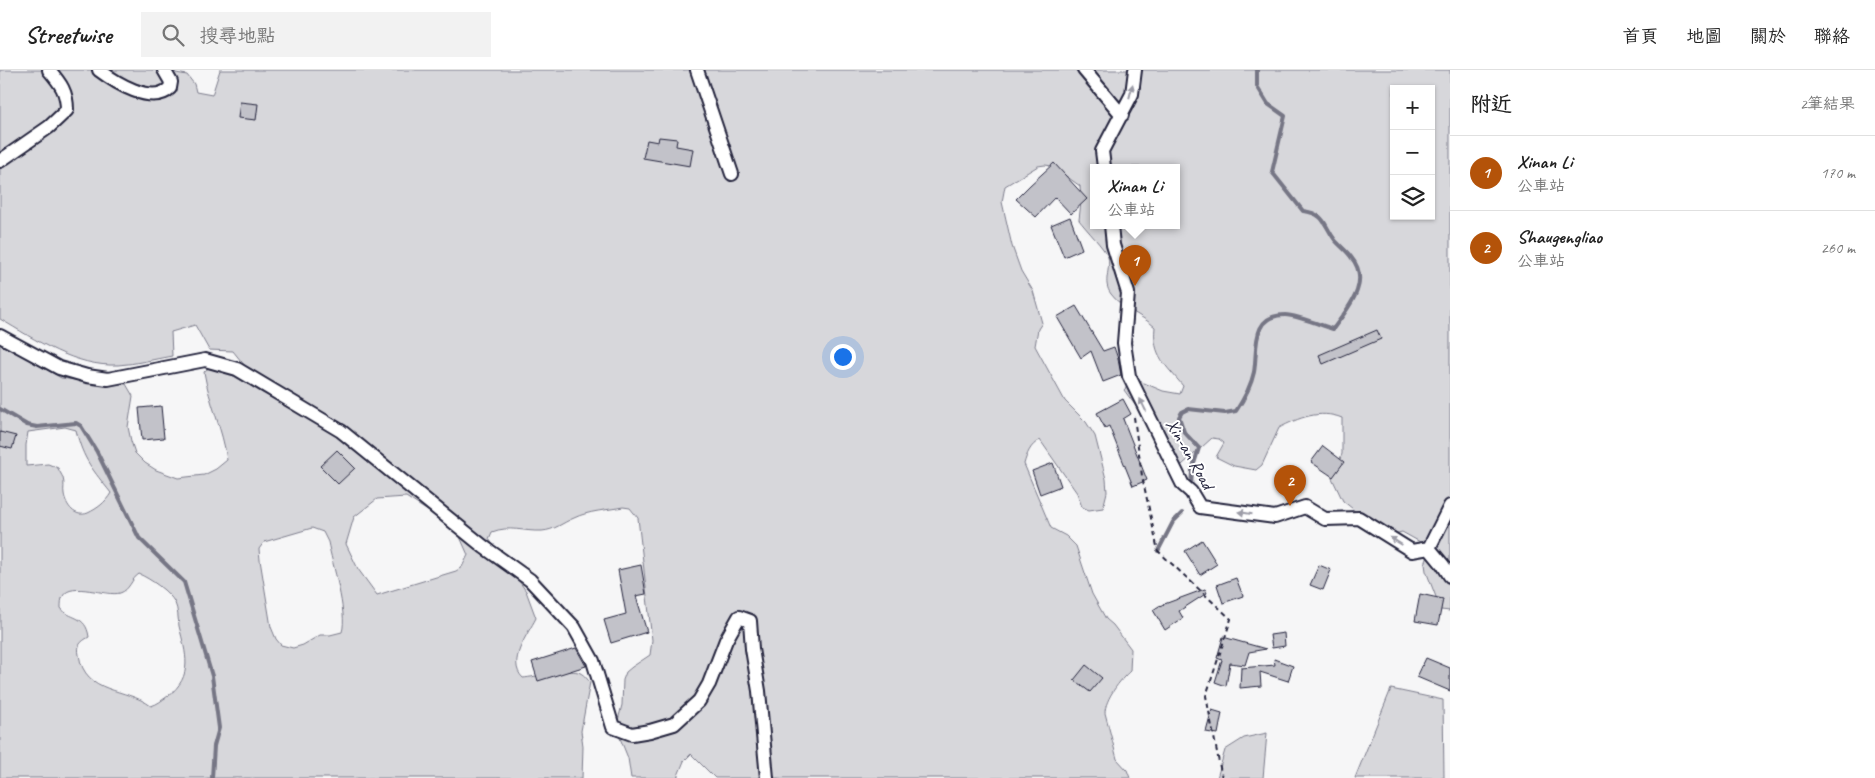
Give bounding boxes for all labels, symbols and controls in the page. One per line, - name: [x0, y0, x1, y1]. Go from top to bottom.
- search box: [141, 12, 491, 57]
- text: Streetwise: [25, 20, 111, 50]
- icon: search: [159, 21, 187, 49]
- text: 搜尋地點: [199, 24, 275, 48]
- text: 首頁: [1622, 25, 1658, 47]
- text: 地圖: [1686, 25, 1722, 47]
- text: 關於: [1750, 25, 1786, 47]
- text: 聯絡: [1814, 25, 1850, 47]
- one-way arrow: [1128, 83, 1136, 98]
- map controls: [1390, 85, 1435, 220]
- button: +: [1390, 85, 1435, 130]
- text: 附近: [1470, 91, 1512, 117]
- text: 2筆結果: [1800, 94, 1855, 114]
- button: −: [1390, 130, 1435, 175]
- text: Xinan Li: [1517, 150, 1573, 174]
- text: 1: [1482, 163, 1490, 183]
- text: 170 m: [1821, 163, 1855, 183]
- popup: [1090, 164, 1180, 229]
- text: Xinan Li: [1107, 174, 1163, 198]
- button: layers: [1390, 175, 1435, 220]
- text: 公車站: [1517, 176, 1565, 196]
- text: 公車站: [1107, 200, 1155, 220]
- text: Shaugengliao: [1517, 225, 1602, 249]
- text: 2: [1482, 238, 1490, 258]
- text: 260 m: [1821, 238, 1855, 258]
- pin: 1: [1119, 245, 1151, 286]
- text: 公車站: [1517, 251, 1565, 271]
- your location: [830, 344, 856, 370]
- one-way arrow: [1139, 398, 1147, 412]
- street label: Xin-an Road: [1161, 415, 1220, 496]
- pin: 2: [1274, 465, 1306, 506]
- one-way arrow: [1236, 509, 1252, 517]
- one-way arrow: [1389, 536, 1402, 546]

